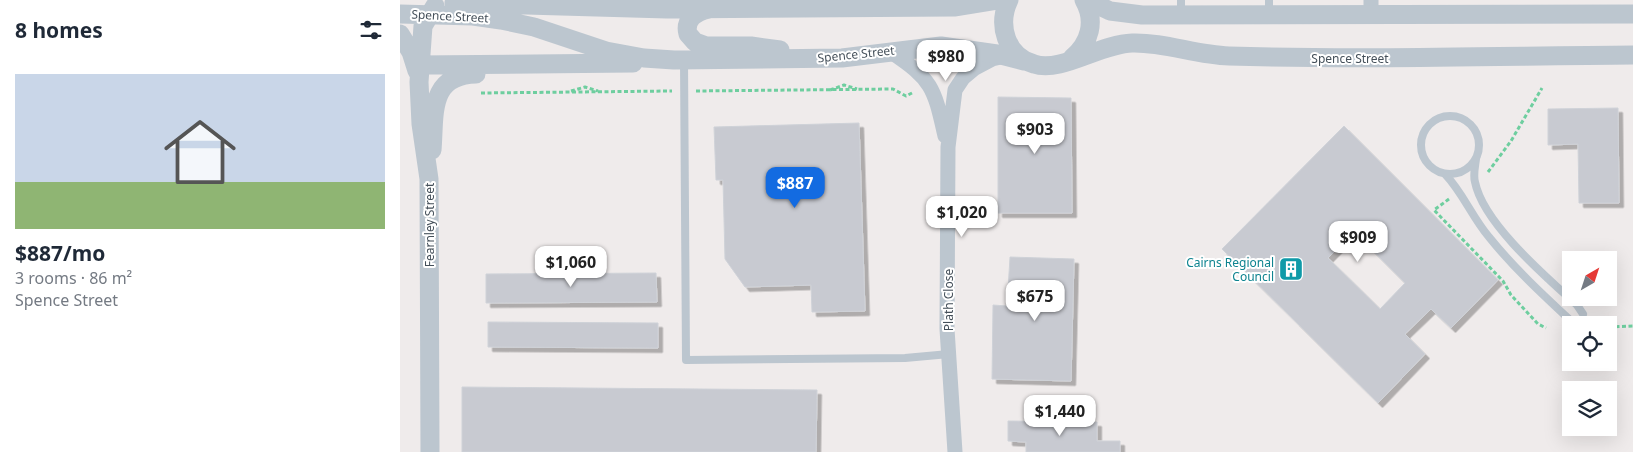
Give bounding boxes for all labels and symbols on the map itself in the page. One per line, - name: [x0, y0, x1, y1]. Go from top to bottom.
- street label: Spence Street: [411, 5, 490, 27]
- pin: $980: [916, 39, 976, 82]
- street label: Spence Street: [817, 41, 896, 66]
- street label: Spence Street: [1311, 50, 1389, 67]
- pin: $903: [1005, 112, 1065, 155]
- pin: $887: [765, 166, 825, 209]
- street label: Fearnley Street: [421, 182, 438, 267]
- pin: $1,020: [921, 196, 1003, 238]
- pin: $909: [1328, 220, 1388, 263]
- pin: $1,060: [530, 246, 612, 288]
- north arrow: [1562, 251, 1618, 306]
- place label: Cairns Regional Council: [1186, 254, 1274, 285]
- building icon: Cairns Regional Council: [1278, 256, 1304, 282]
- street label: Plath Close: [940, 269, 957, 331]
- pin: $675: [1005, 280, 1065, 322]
- pin: $1,440: [1019, 394, 1101, 437]

